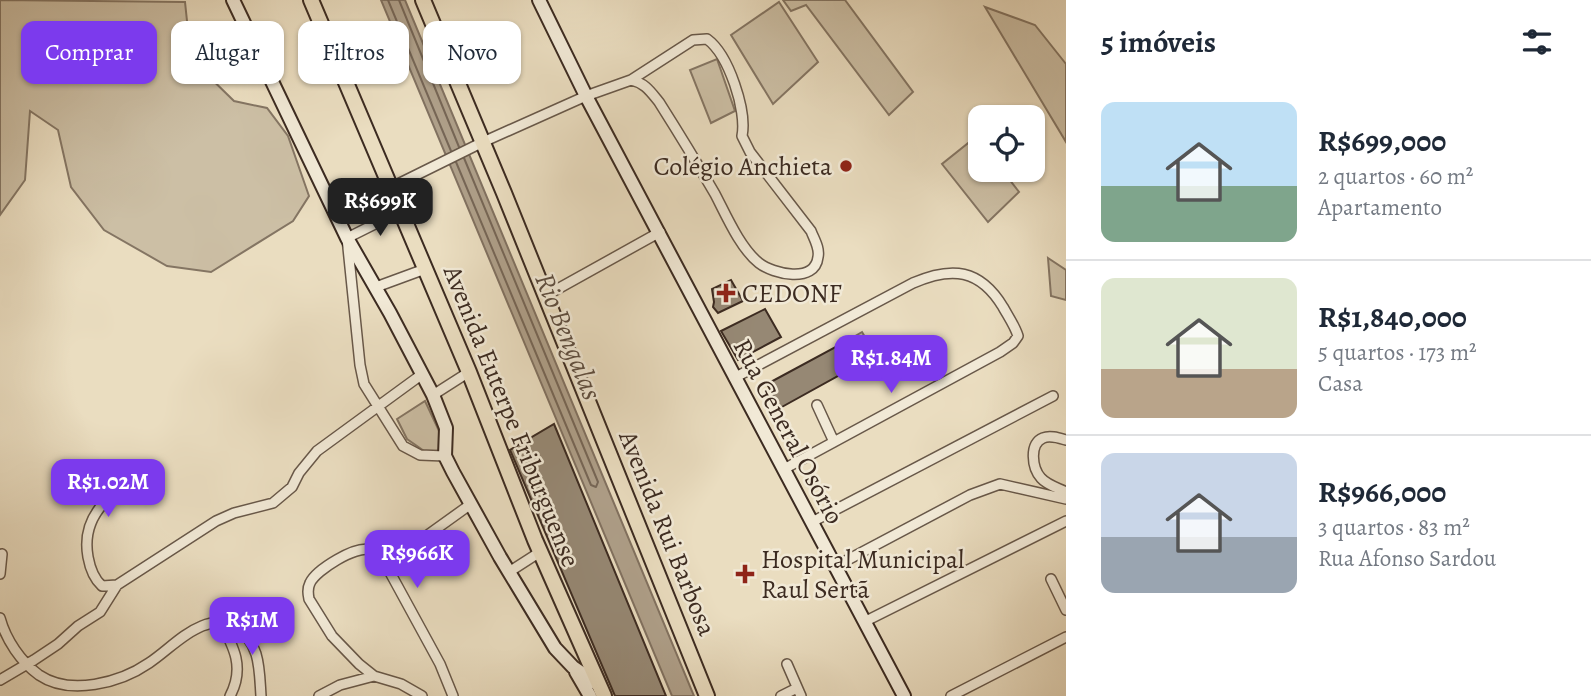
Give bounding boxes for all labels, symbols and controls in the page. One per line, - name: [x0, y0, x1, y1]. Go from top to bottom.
- chip: Comprar: [21, 21, 157, 84]
- chip: Alugar: [171, 21, 284, 84]
- chip: Filtros: [298, 21, 409, 84]
- chip: Novo: [423, 21, 521, 84]
- text: 5 imóveis: [1101, 22, 1216, 62]
- icon: filters: [1518, 23, 1556, 61]
- map controls: [968, 105, 1045, 182]
- button: locate: [968, 105, 1045, 182]
- text: R$699,000: [1318, 121, 1446, 161]
- icon: home: [1157, 130, 1241, 214]
- place label: Colégio Anchieta: [654, 149, 832, 184]
- marker: Colégio Anchieta: [838, 158, 854, 174]
- text: 2 quartos · 60 m²: [1318, 161, 1473, 192]
- pin: R$699K: [323, 178, 437, 238]
- text: R$699K: [344, 185, 416, 216]
- text: Apartamento: [1318, 192, 1442, 223]
- street label: Avenida Euterpe Friburguense: [435, 259, 588, 572]
- water label: Rio Bengalas: [525, 267, 611, 406]
- place label: CEDONF: [742, 276, 842, 311]
- marker: CEDONF: [716, 283, 736, 303]
- text: R$1,840,000: [1318, 297, 1467, 337]
- icon: home: [1157, 306, 1241, 390]
- street label: Rua General Osório: [725, 332, 852, 530]
- pin: R$1.84M: [826, 336, 956, 395]
- text: 5 quartos · 173 m²: [1318, 337, 1477, 368]
- text: R$1.84M: [850, 342, 932, 373]
- text: Casa: [1318, 368, 1363, 399]
- street label: Avenida Rui Barbosa: [610, 425, 725, 641]
- pin: R$1.02M: [43, 460, 173, 519]
- text: R$1.02M: [67, 466, 149, 497]
- text: R$966,000: [1318, 472, 1446, 512]
- icon: home: [1157, 481, 1241, 565]
- text: 3 quartos · 83 m²: [1318, 512, 1470, 543]
- pin: R$966K: [360, 530, 474, 590]
- text: R$966K: [381, 537, 453, 568]
- place label: Hospital Municipal Raul Sertã: [761, 542, 964, 607]
- text: Rua Afonso Sardou: [1318, 543, 1496, 574]
- marker: Hospital Municipal Raul Sertã: [735, 564, 755, 584]
- pin: R$1M: [211, 598, 293, 657]
- text: R$1M: [225, 604, 279, 635]

